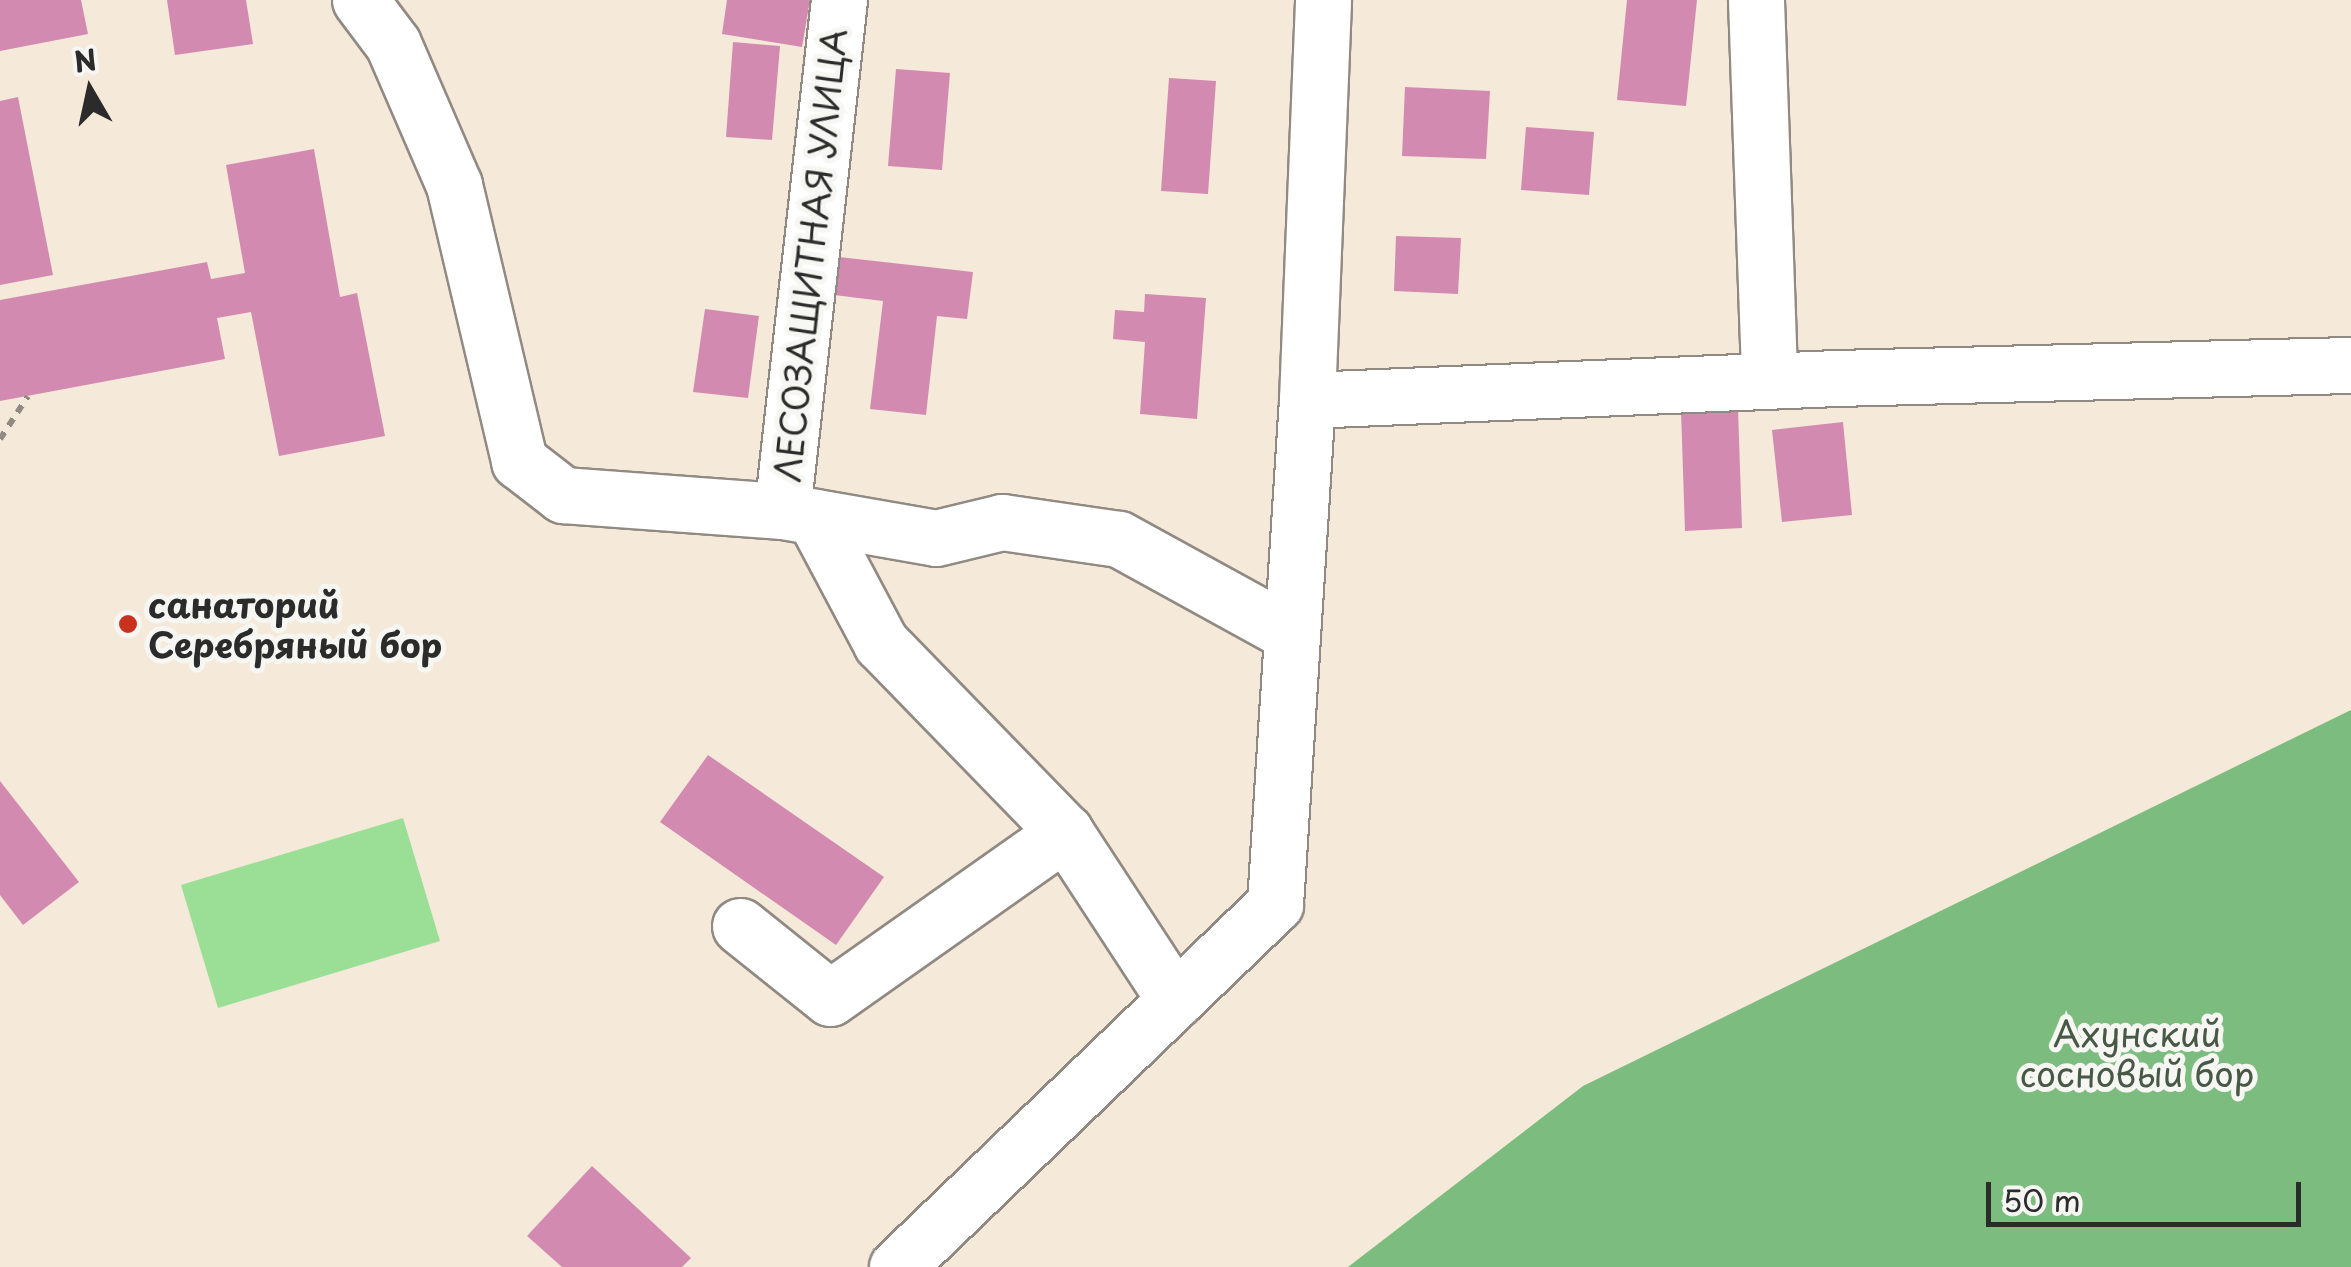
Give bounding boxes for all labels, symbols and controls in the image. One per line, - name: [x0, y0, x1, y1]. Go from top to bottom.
- street label: ЛЕСОЗАЩИТНАЯ УЛИЦА: [765, 27, 855, 483]
- text: N: [71, 37, 100, 83]
- north arrow: [40, 40, 140, 140]
- place label: санаторий Серебряный бор: [148, 583, 442, 665]
- marker: санаторий Серебряный бор: [117, 613, 139, 635]
- park label: Ахунский сосновый бор: [2020, 1012, 2254, 1094]
- scale bar: [1991, 1162, 2306, 1224]
- text: 50 m: [2003, 1177, 2081, 1222]

